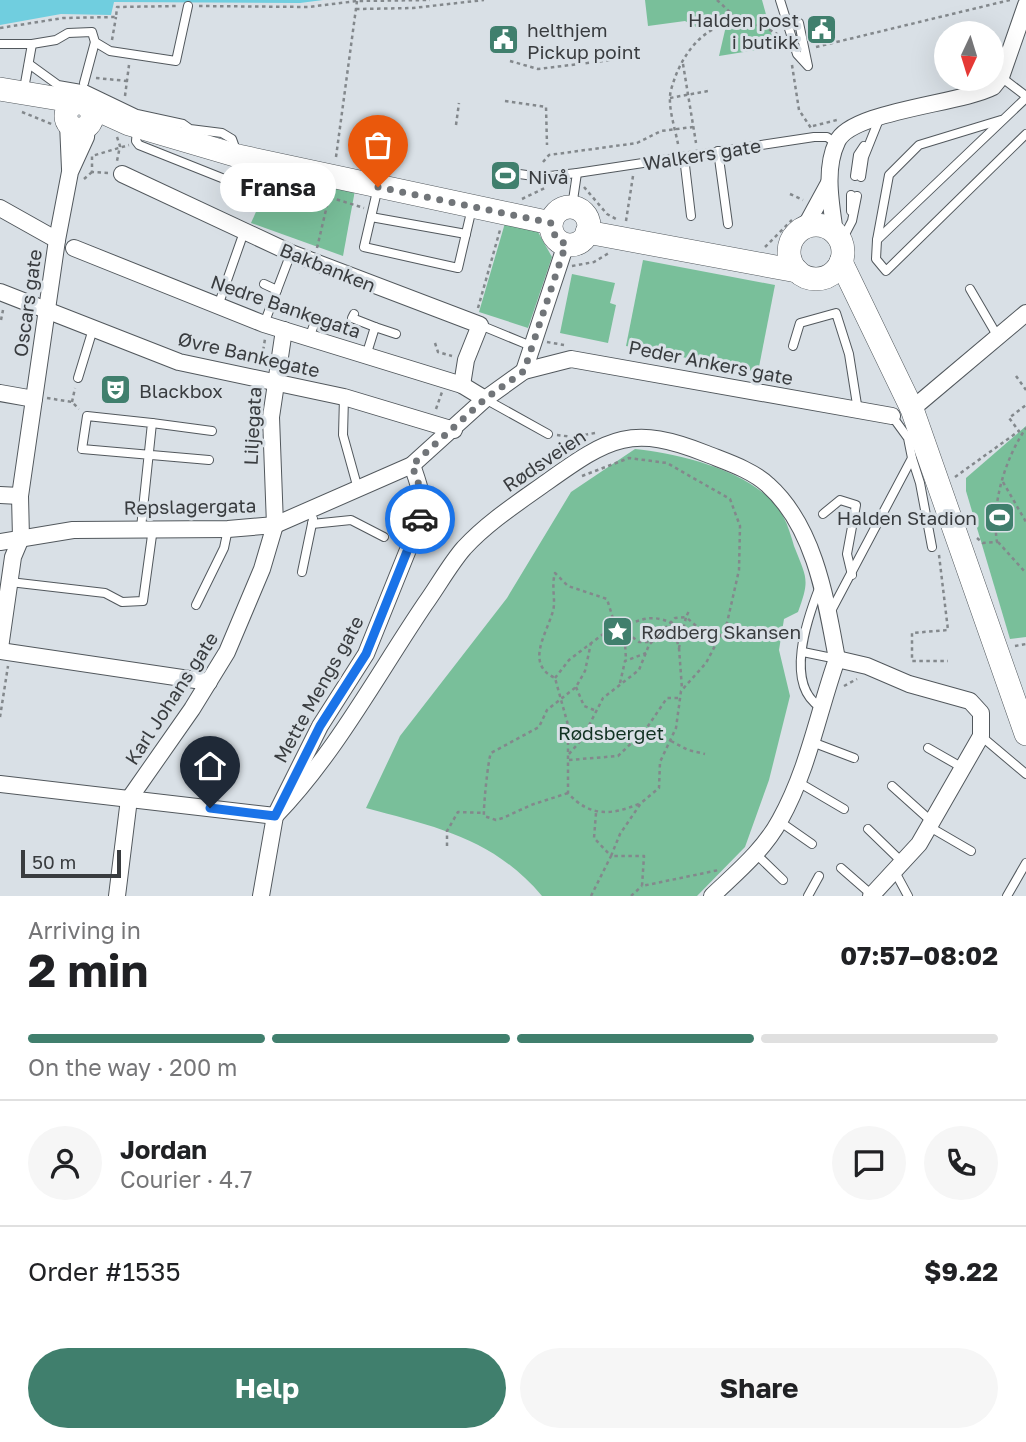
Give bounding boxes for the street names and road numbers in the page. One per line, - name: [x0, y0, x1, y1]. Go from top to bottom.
- street label: Walkers gate: [642, 133, 762, 175]
- street label: Bakbanken: [277, 237, 379, 297]
- street label: Oscars gate: [8, 248, 46, 358]
- street label: Nedre Bankegata: [208, 270, 364, 342]
- street label: Øvre Bankegate: [176, 326, 322, 382]
- street label: Peder Ankers gate: [627, 335, 795, 389]
- street label: Liljegata: [238, 386, 266, 466]
- street label: Rødsveien: [498, 424, 590, 496]
- street label: Repslagergata: [123, 493, 257, 519]
- street label: Mette Mengs gate: [268, 611, 368, 767]
- street label: Karl Johans gate: [120, 627, 222, 769]

